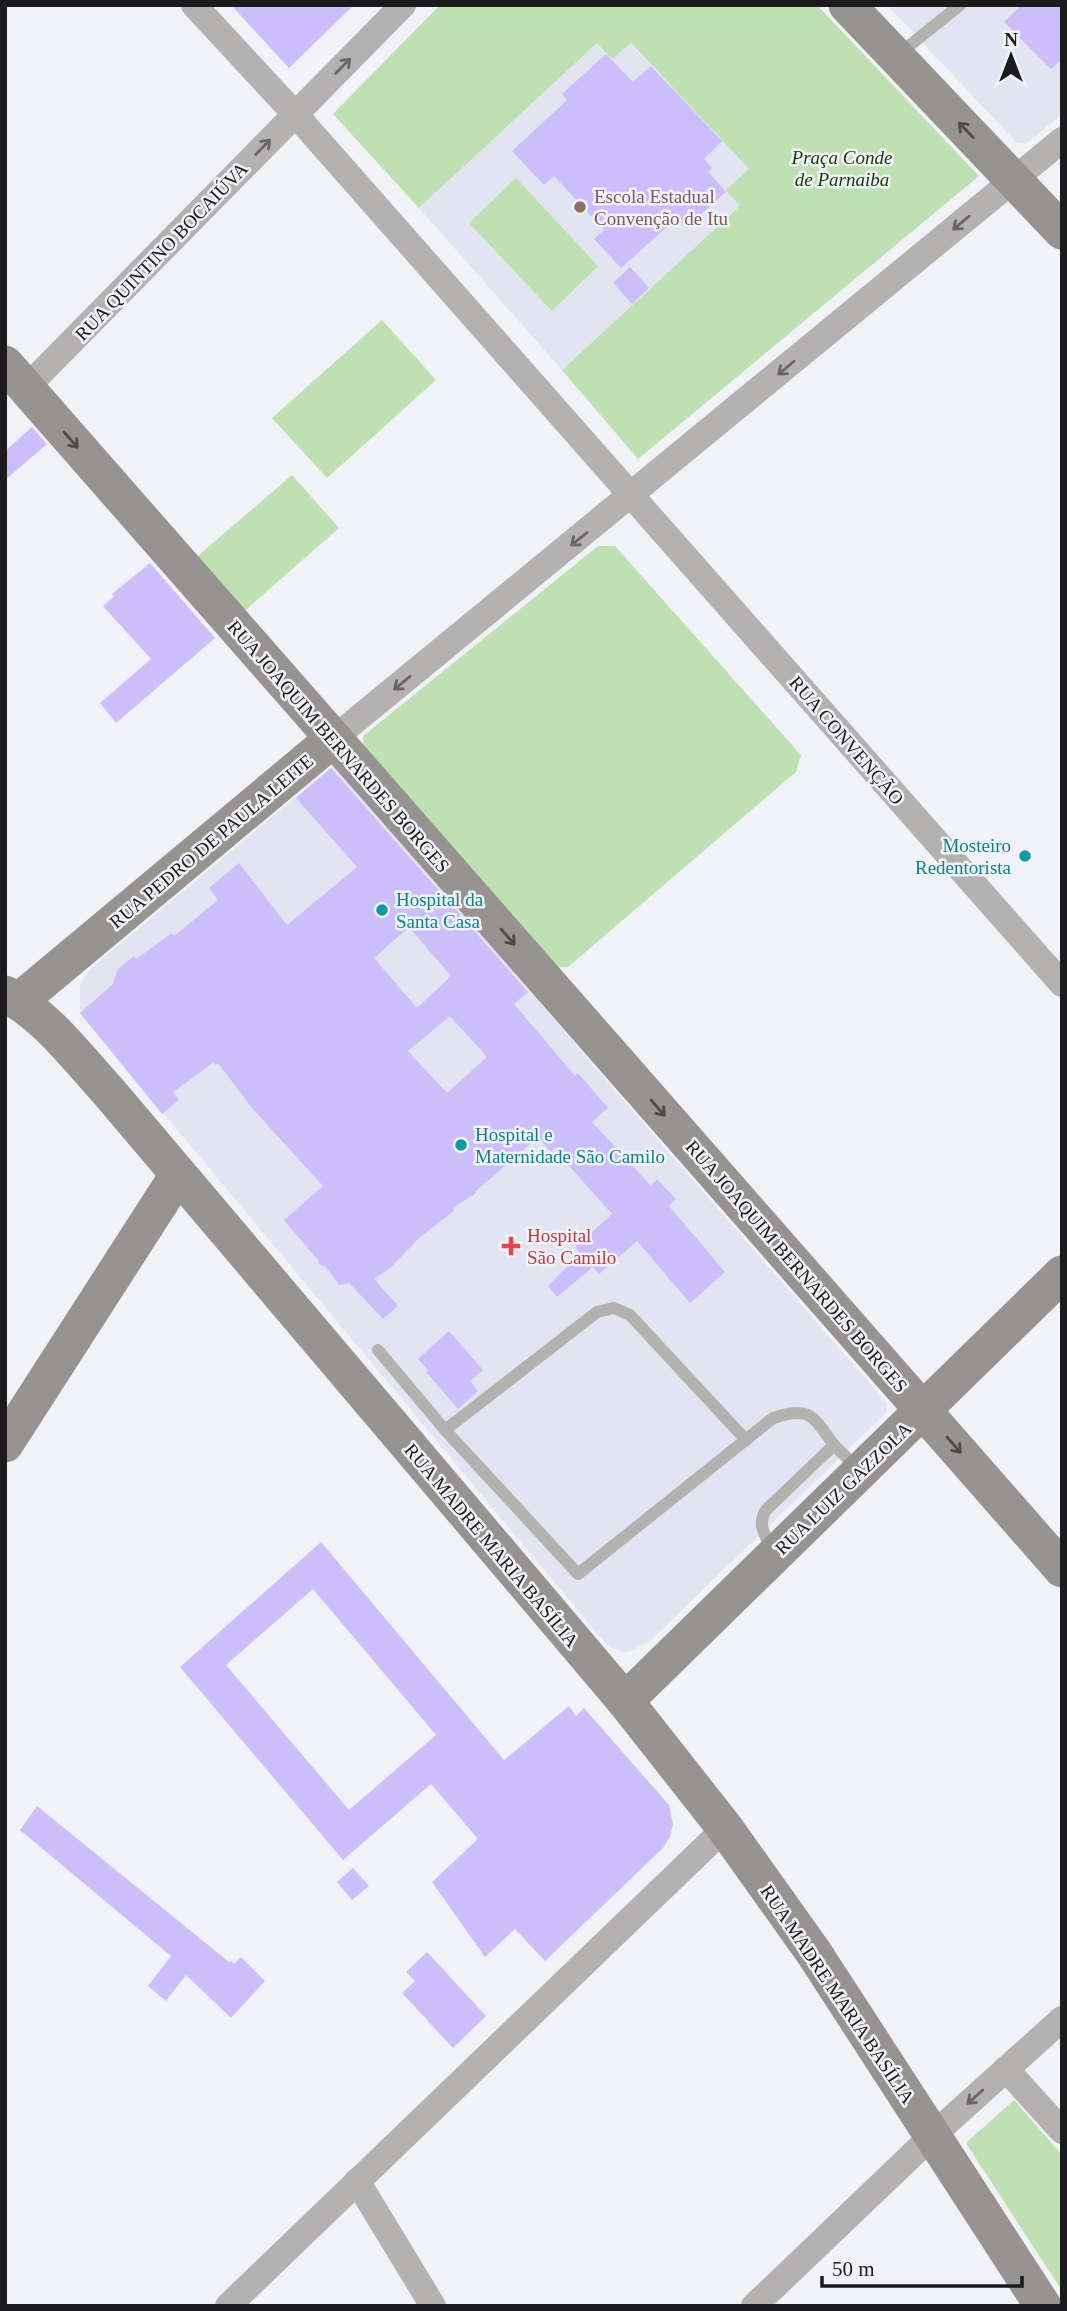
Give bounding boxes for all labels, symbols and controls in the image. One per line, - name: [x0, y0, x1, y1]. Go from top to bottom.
- north arrow: [976, 21, 1046, 91]
- text: N: [1004, 29, 1018, 50]
- one-way arrow: [335, 57, 352, 74]
- one-way arrow: [958, 122, 975, 139]
- one-way arrow: [254, 139, 271, 156]
- park label: Praça Conde de Parnaiba: [791, 147, 892, 190]
- street label: RUA QUINTINO BOCAIÚVA: [71, 158, 252, 345]
- place label: Escola Estadual Convenção de Itu: [594, 186, 729, 229]
- marker: Escola Estadual Convenção de Itu: [572, 199, 588, 215]
- one-way arrow: [952, 215, 970, 231]
- one-way arrow: [777, 360, 795, 376]
- one-way arrow: [63, 431, 79, 449]
- one-way arrow: [570, 531, 588, 547]
- street label: RUA JOAQUIM BERNARDES BORGES: [224, 616, 454, 877]
- street label: RUA CONVENÇÃO: [785, 672, 908, 809]
- one-way arrow: [394, 675, 412, 691]
- street label: RUA PEDRO DE PAULA LEITE: [105, 750, 317, 933]
- place label: Mosteiro Redentorista: [915, 835, 1012, 878]
- marker: Mosteiro Redentorista: [1017, 848, 1033, 864]
- place label: Hospital da Santa Casa: [396, 889, 484, 932]
- marker: Hospital da Santa Casa: [374, 902, 390, 918]
- one-way arrow: [500, 928, 516, 946]
- one-way arrow: [650, 1099, 666, 1117]
- place label: Hospital e Maternidade São Camilo: [475, 1124, 665, 1167]
- street label: RUA JOAQUIM BERNARDES BORGES: [682, 1136, 912, 1397]
- marker: Hospital e Maternidade São Camilo: [453, 1137, 469, 1153]
- place label: Hospital São Camilo: [527, 1225, 616, 1268]
- marker: Hospital São Camilo: [501, 1236, 521, 1256]
- street label: RUA LUIZ GAZZOLA: [771, 1418, 916, 1559]
- one-way arrow: [946, 1436, 962, 1454]
- street label: RUA MADRE MARIA BASÍLIA: [400, 1439, 583, 1652]
- street label: RUA MADRE MARIA BASÍLIA: [756, 1881, 919, 2108]
- one-way arrow: [966, 2089, 984, 2105]
- scale bar: [822, 2244, 1021, 2288]
- text: 50 m: [832, 2257, 875, 2281]

